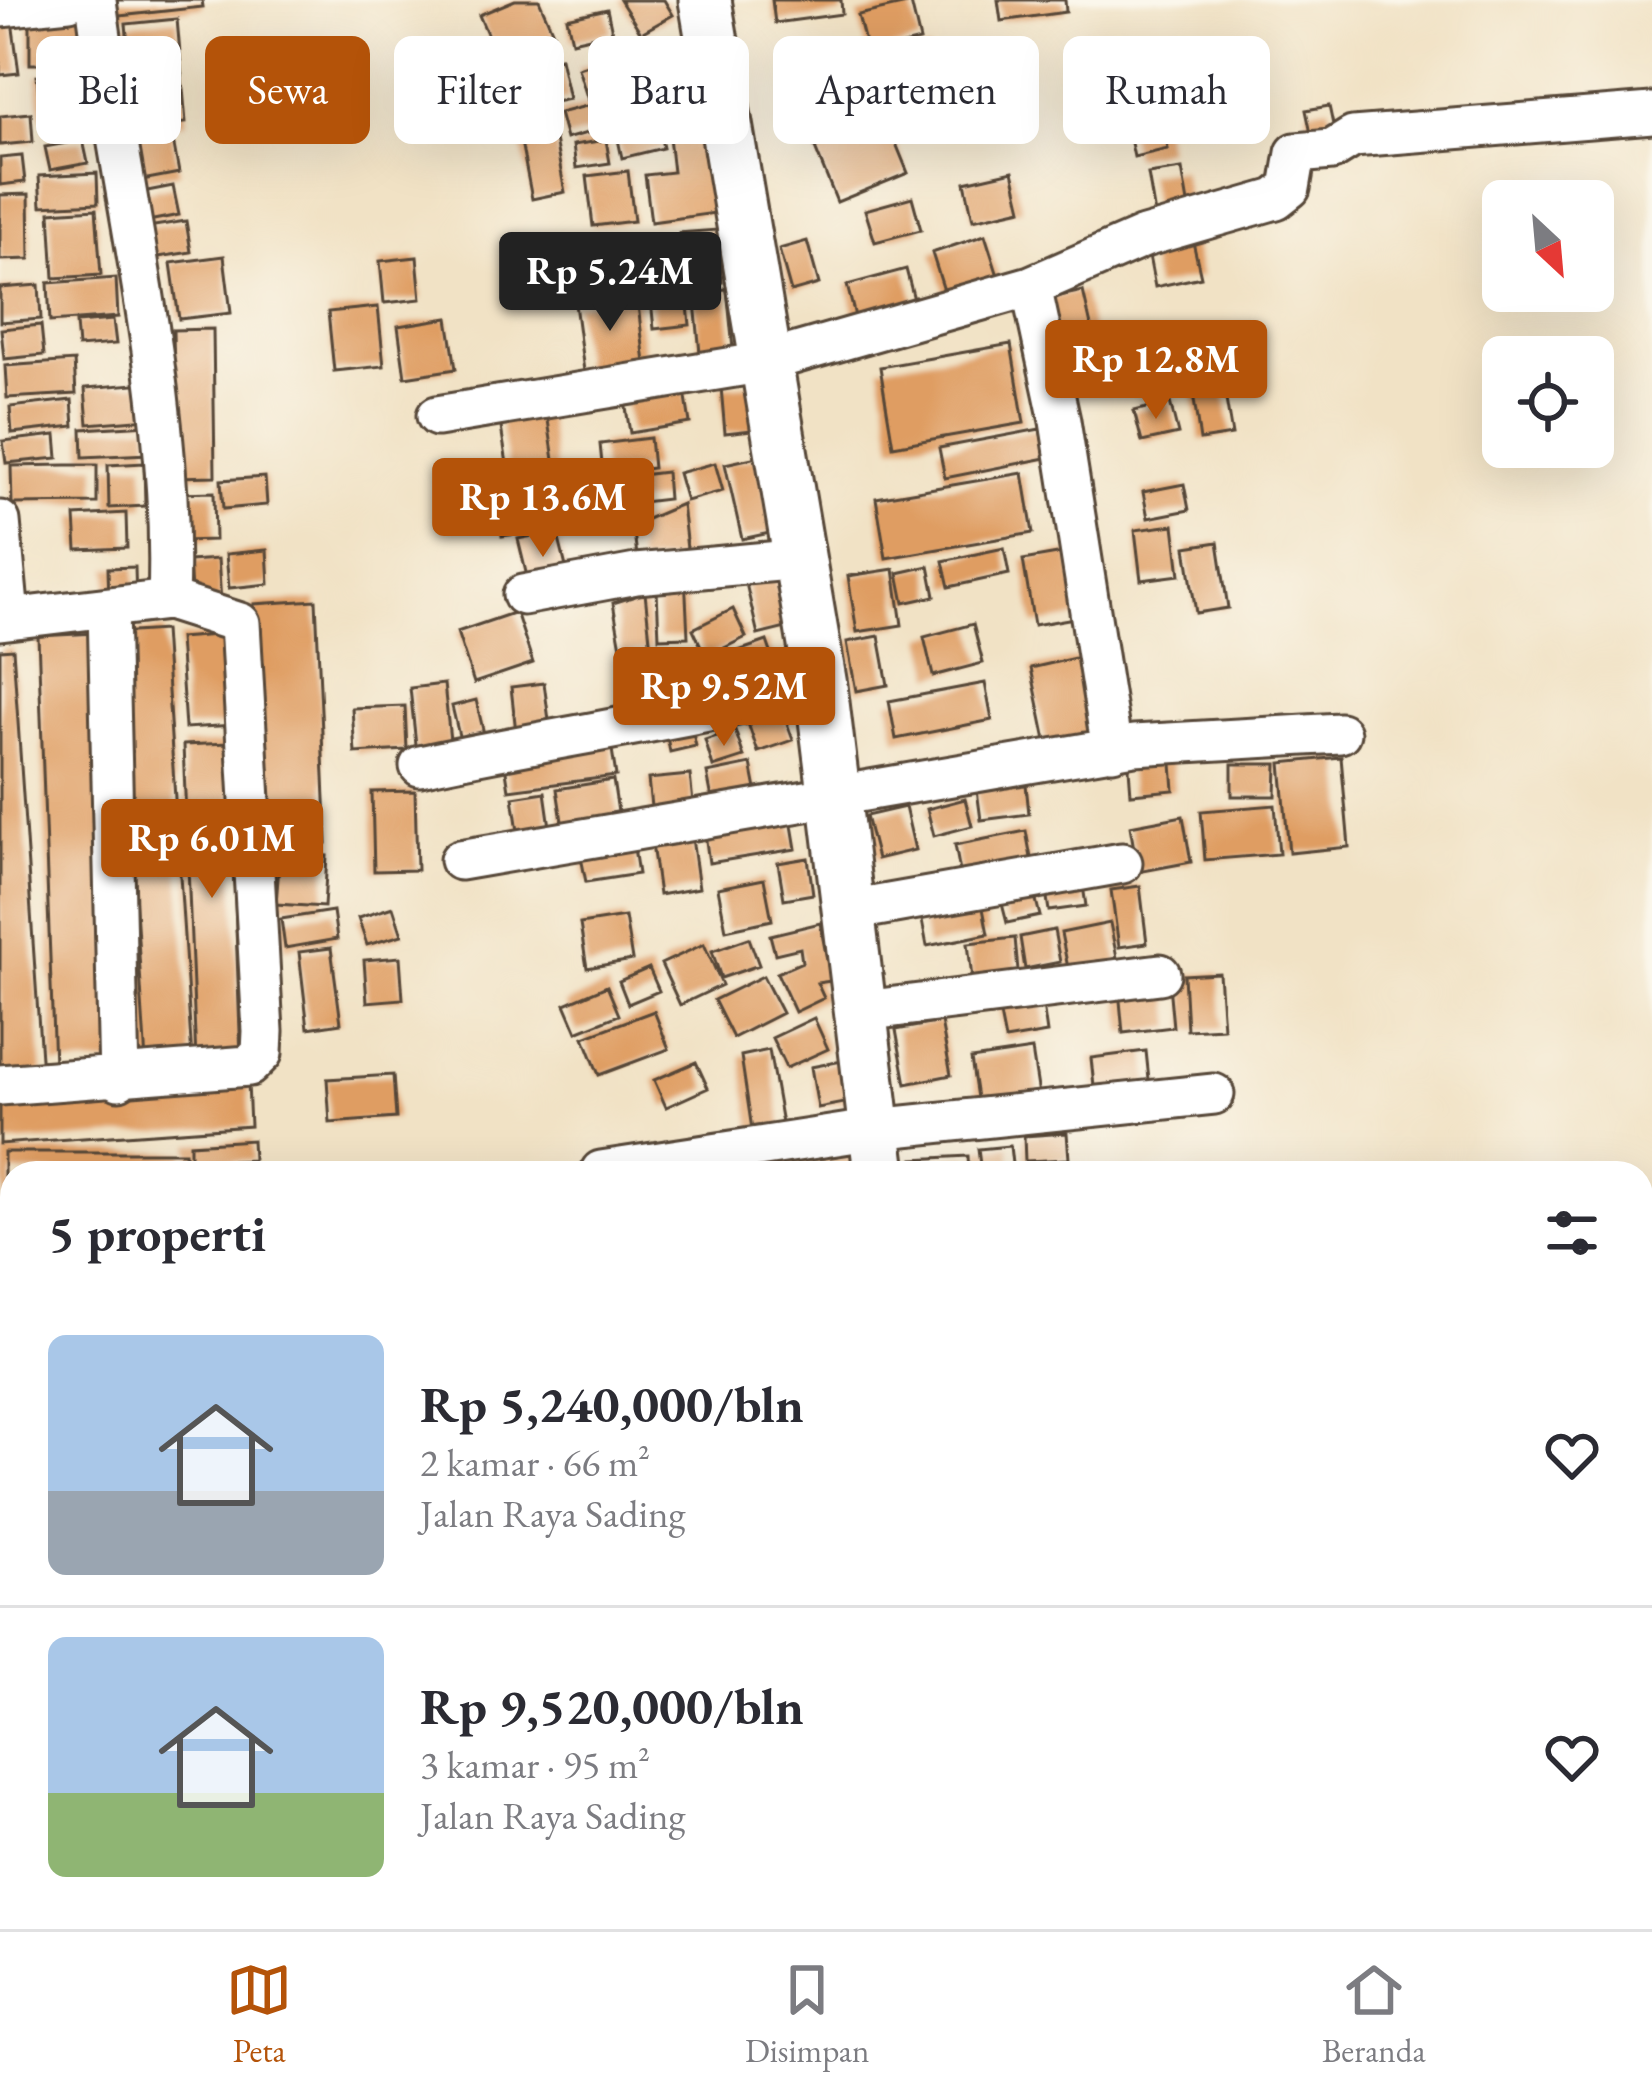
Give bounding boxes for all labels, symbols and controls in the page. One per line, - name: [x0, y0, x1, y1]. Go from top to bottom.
- chip: Beli: [36, 36, 181, 144]
- chip: Sewa: [205, 36, 370, 144]
- chip: Filter: [394, 36, 564, 144]
- chip: Baru: [588, 36, 749, 144]
- chip: Apartemen: [773, 36, 1039, 144]
- chip: Rumah: [1063, 36, 1270, 144]
- north arrow: [1482, 180, 1614, 312]
- map controls: [1482, 180, 1614, 468]
- pin: Rp 5.24M: [486, 232, 734, 334]
- text: Rp 5.24M: [526, 245, 694, 296]
- pin: Rp 12.8M: [1032, 320, 1280, 422]
- text: Rp 12.8M: [1072, 333, 1240, 384]
- button: locate: [1482, 336, 1614, 468]
- pin: Rp 13.6M: [419, 458, 667, 560]
- text: Rp 13.6M: [459, 471, 627, 522]
- pin: Rp 9.52M: [600, 647, 848, 749]
- text: Rp 9.52M: [640, 660, 808, 711]
- pin: Rp 6.01M: [88, 799, 336, 901]
- text: Rp 6.01M: [128, 812, 296, 863]
- text: 5 properti: [48, 1200, 266, 1266]
- icon: filters: [1539, 1200, 1605, 1266]
- text: Rp 5,240,000/bln: [420, 1371, 804, 1437]
- icon: home: [144, 1383, 288, 1527]
- icon: heart: [1539, 1422, 1605, 1488]
- text: 2 kamar · 66 m²: [420, 1437, 650, 1488]
- text: Jalan Raya Sading: [420, 1488, 686, 1539]
- text: Rp 9,520,000/bln: [420, 1673, 804, 1739]
- icon: home: [144, 1685, 288, 1829]
- icon: heart: [1539, 1724, 1605, 1790]
- text: 3 kamar · 95 m²: [420, 1739, 650, 1790]
- text: Jalan Raya Sading: [420, 1790, 686, 1841]
- tab: Peta: [226, 1957, 292, 2072]
- tab: Disimpan: [745, 1957, 869, 2072]
- tab: Beranda: [1322, 1957, 1426, 2072]

